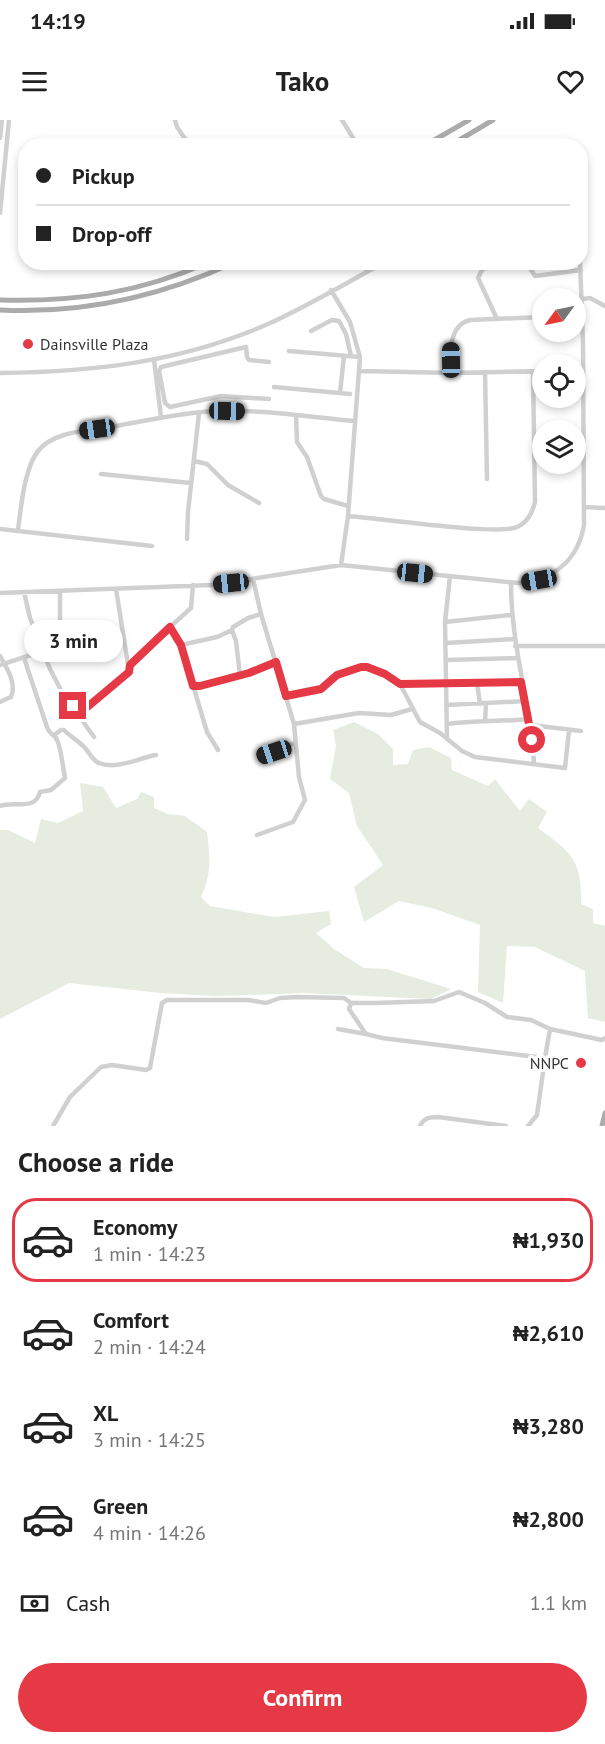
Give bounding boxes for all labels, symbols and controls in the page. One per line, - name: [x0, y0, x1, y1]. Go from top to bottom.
- text: 14:19: [30, 7, 86, 35]
- text: Tako: [276, 64, 329, 98]
- icon: menu: [18, 65, 51, 98]
- icon: heart: [554, 65, 587, 98]
- text: Pickup: [72, 162, 135, 190]
- text: Drop-off: [72, 220, 151, 248]
- north arrow: [532, 288, 586, 342]
- map controls: [532, 288, 586, 474]
- place label: Dainsville Plaza: [40, 334, 149, 354]
- marker: Dainsville Plaza: [21, 337, 35, 351]
- car: [442, 342, 460, 378]
- button: locate: [532, 354, 586, 408]
- car: [209, 402, 245, 420]
- car: [78, 418, 116, 440]
- button: layers: [532, 420, 586, 474]
- car: [396, 562, 434, 584]
- car: [520, 568, 558, 592]
- car: [212, 572, 250, 594]
- callout: 3 min: [23, 619, 122, 661]
- text: 3 min: [49, 628, 98, 654]
- route end: [59, 692, 86, 719]
- route start: [518, 726, 545, 753]
- car: [254, 738, 294, 766]
- place label: NNPC: [530, 1053, 569, 1073]
- marker: NNPC: [574, 1056, 588, 1070]
- text: Choose a ride: [18, 1145, 174, 1179]
- icon: car: [21, 1213, 75, 1267]
- text: Economy: [93, 1213, 177, 1241]
- text: ₦1,930: [513, 1226, 584, 1254]
- text: 1 min · 14:23: [93, 1241, 206, 1267]
- icon: car: [21, 1306, 75, 1360]
- text: Comfort: [93, 1306, 169, 1334]
- text: ₦2,610: [513, 1319, 584, 1347]
- text: 2 min · 14:24: [93, 1334, 206, 1360]
- icon: car: [21, 1399, 75, 1453]
- text: XL: [93, 1399, 118, 1427]
- text: ₦3,280: [513, 1412, 584, 1440]
- text: 3 min · 14:25: [93, 1427, 206, 1453]
- icon: car: [21, 1492, 75, 1546]
- text: Green: [93, 1492, 148, 1520]
- text: ₦2,800: [513, 1505, 584, 1533]
- text: 4 min · 14:26: [93, 1520, 206, 1546]
- icon: cash: [18, 1587, 51, 1620]
- text: Cash: [66, 1589, 110, 1617]
- text: 1.1 km: [530, 1590, 587, 1616]
- button: Confirm: [18, 1663, 587, 1732]

